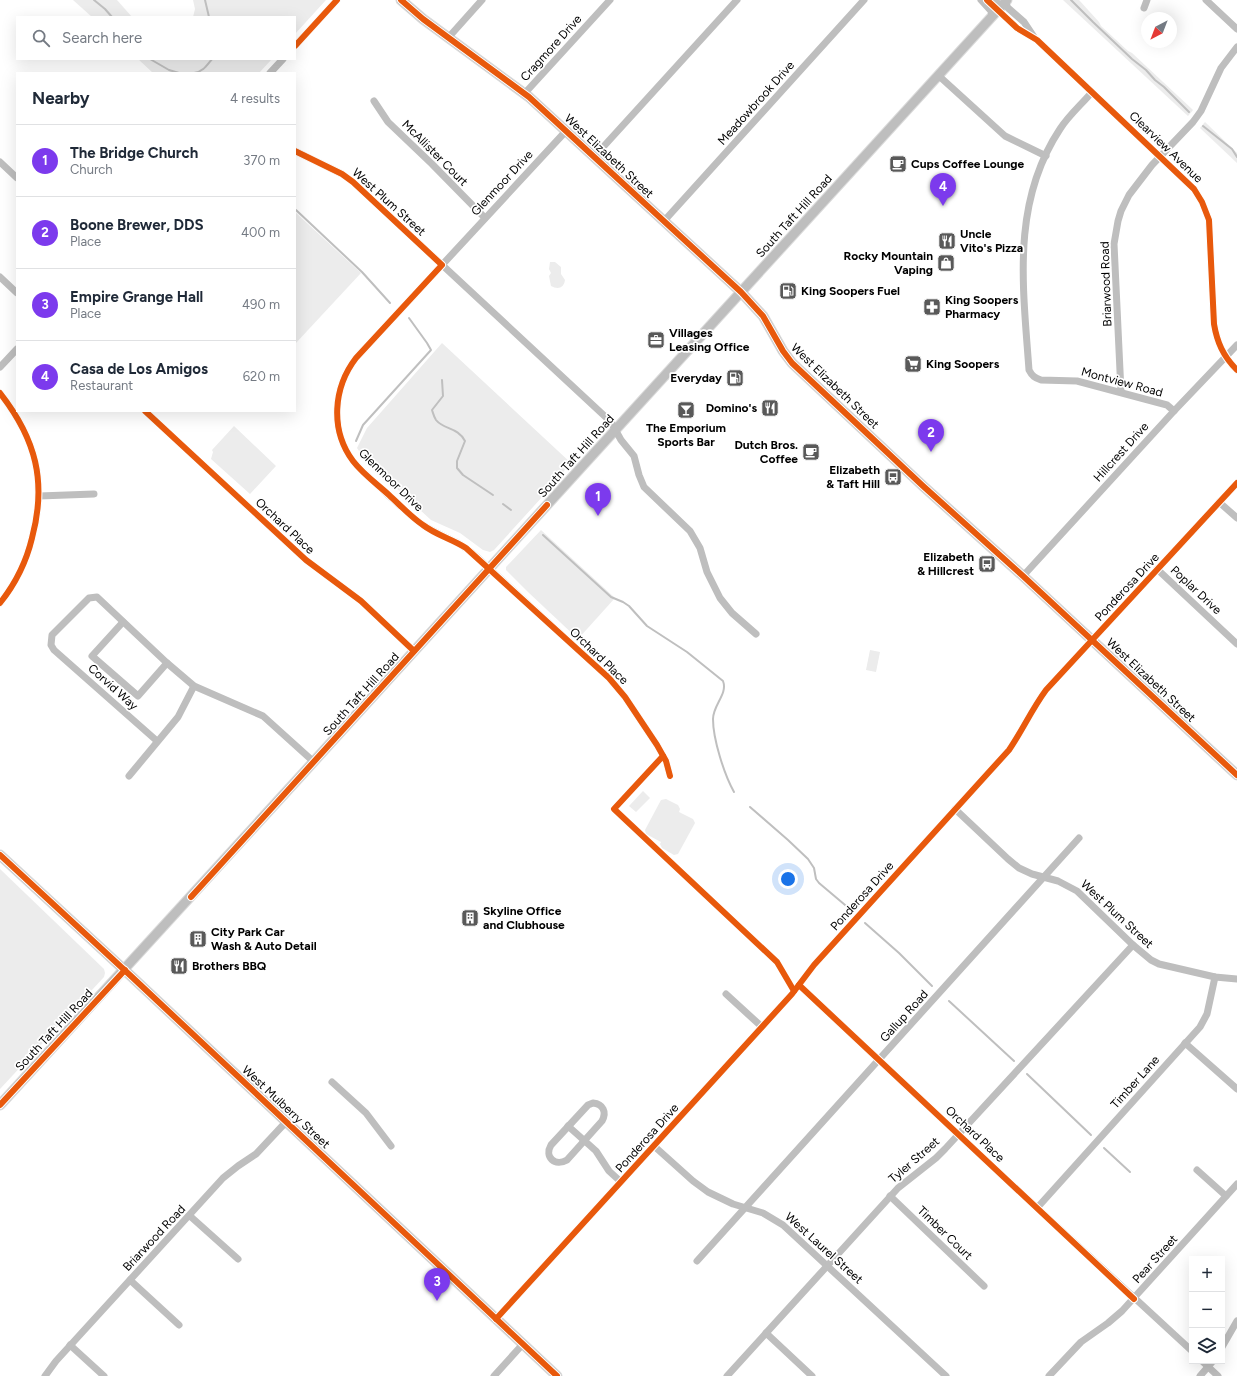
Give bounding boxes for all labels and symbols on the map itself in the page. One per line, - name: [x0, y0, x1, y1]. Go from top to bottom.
- street label: Cragmore Drive: [518, 12, 585, 84]
- north arrow: [1141, 12, 1177, 48]
- street label: Meadowbrook Drive: [715, 58, 798, 148]
- street label: Clearview Avenue: [1126, 108, 1206, 186]
- street label: West Elizabeth Street: [562, 111, 657, 201]
- street label: McAllister Court: [399, 117, 471, 189]
- street label: Glenmoor Drive: [468, 147, 536, 218]
- cafe icon: Cups Coffee Lounge: [888, 154, 908, 174]
- place label: Cups Coffee Lounge: [911, 157, 1025, 171]
- street label: West Plum Street: [349, 165, 429, 239]
- street label: South Taft Hill Road: [753, 172, 835, 260]
- pin: 4: [930, 173, 956, 206]
- place label: Uncle Vito's Pizza: [960, 227, 1023, 255]
- restaurant icon: Uncle Vito's Pizza: [937, 231, 957, 251]
- street label: Briarwood Road: [1098, 241, 1114, 327]
- place label: Rocky Mountain Vaping: [844, 249, 933, 277]
- shop icon: Rocky Mountain Vaping: [936, 253, 956, 273]
- fuel station icon: King Soopers Fuel: [778, 281, 798, 301]
- place label: King Soopers Fuel: [801, 284, 900, 298]
- place label: King Soopers Pharmacy: [945, 293, 1019, 321]
- pharmacy icon: King Soopers Pharmacy: [922, 297, 942, 317]
- place label: Villages Leasing Office: [669, 326, 750, 354]
- office icon: Villages Leasing Office: [646, 330, 666, 350]
- street label: West Elizabeth Street: [788, 340, 882, 432]
- supermarket icon: King Soopers: [903, 354, 923, 374]
- place label: King Soopers: [926, 357, 1000, 371]
- street label: Montview Road: [1080, 364, 1164, 400]
- fuel station icon: Everyday: [725, 368, 745, 388]
- place label: Everyday: [670, 371, 722, 385]
- restaurant icon: Domino's: [760, 398, 780, 418]
- bar icon: The Emporium Sports Bar: [676, 400, 696, 420]
- place label: Domino's: [706, 401, 757, 415]
- street label: South Taft Hill Road: [535, 412, 617, 500]
- pin: 2: [918, 419, 944, 452]
- street label: Hillcrest Drive: [1091, 419, 1152, 485]
- place label: The Emporium Sports Bar: [646, 421, 726, 449]
- place label: Dutch Bros. Coffee: [734, 438, 798, 466]
- cafe icon: Dutch Bros. Coffee: [801, 442, 821, 462]
- street label: Glenmoor Drive: [356, 446, 426, 514]
- place label: Elizabeth & Taft Hill: [826, 463, 880, 491]
- bus stop icon: Elizabeth & Taft Hill: [883, 467, 903, 487]
- pin: 1: [585, 483, 611, 516]
- street label: Orchard Place: [253, 495, 318, 557]
- place label: Elizabeth & Hillcrest: [917, 550, 974, 578]
- street label: Ponderosa Drive: [1092, 550, 1162, 624]
- bus stop icon: Elizabeth & Hillcrest: [977, 554, 997, 574]
- street label: Poplar Drive: [1168, 563, 1225, 617]
- street label: Orchard Place: [567, 625, 631, 688]
- street label: West Elizabeth Street: [1104, 635, 1199, 725]
- street label: South Taft Hill Road: [320, 650, 402, 738]
- street label: Corvid Way: [85, 661, 141, 713]
- street label: Ponderosa Drive: [828, 858, 897, 933]
- your location: [778, 869, 798, 889]
- street label: West Plum Street: [1078, 877, 1156, 951]
- place label: Skyline Office and Clubhouse: [483, 904, 565, 932]
- building icon: Skyline Office and Clubhouse: [460, 908, 480, 928]
- place label: City Park Car Wash & Auto Detail: [211, 925, 317, 953]
- building icon: City Park Car Wash & Auto Detail: [188, 929, 208, 949]
- restaurant icon: Brothers BBQ: [169, 956, 189, 976]
- place label: Brothers BBQ: [192, 959, 267, 973]
- street label: South Taft Hill Road: [12, 986, 96, 1074]
- street label: Gallup Road: [877, 987, 931, 1045]
- street label: Timber Lane: [1108, 1053, 1163, 1111]
- street label: West Mulberry Street: [239, 1063, 333, 1152]
- street label: Ponderosa Drive: [613, 1100, 682, 1175]
- street label: Orchard Place: [943, 1103, 1008, 1165]
- street label: Tyler Street: [886, 1134, 943, 1186]
- street label: Briarwood Road: [120, 1202, 188, 1274]
- street label: Timber Court: [915, 1203, 976, 1263]
- street label: West Laurel Street: [782, 1209, 866, 1287]
- street label: Pear Street: [1130, 1232, 1181, 1286]
- pin: 3: [424, 1268, 450, 1301]

